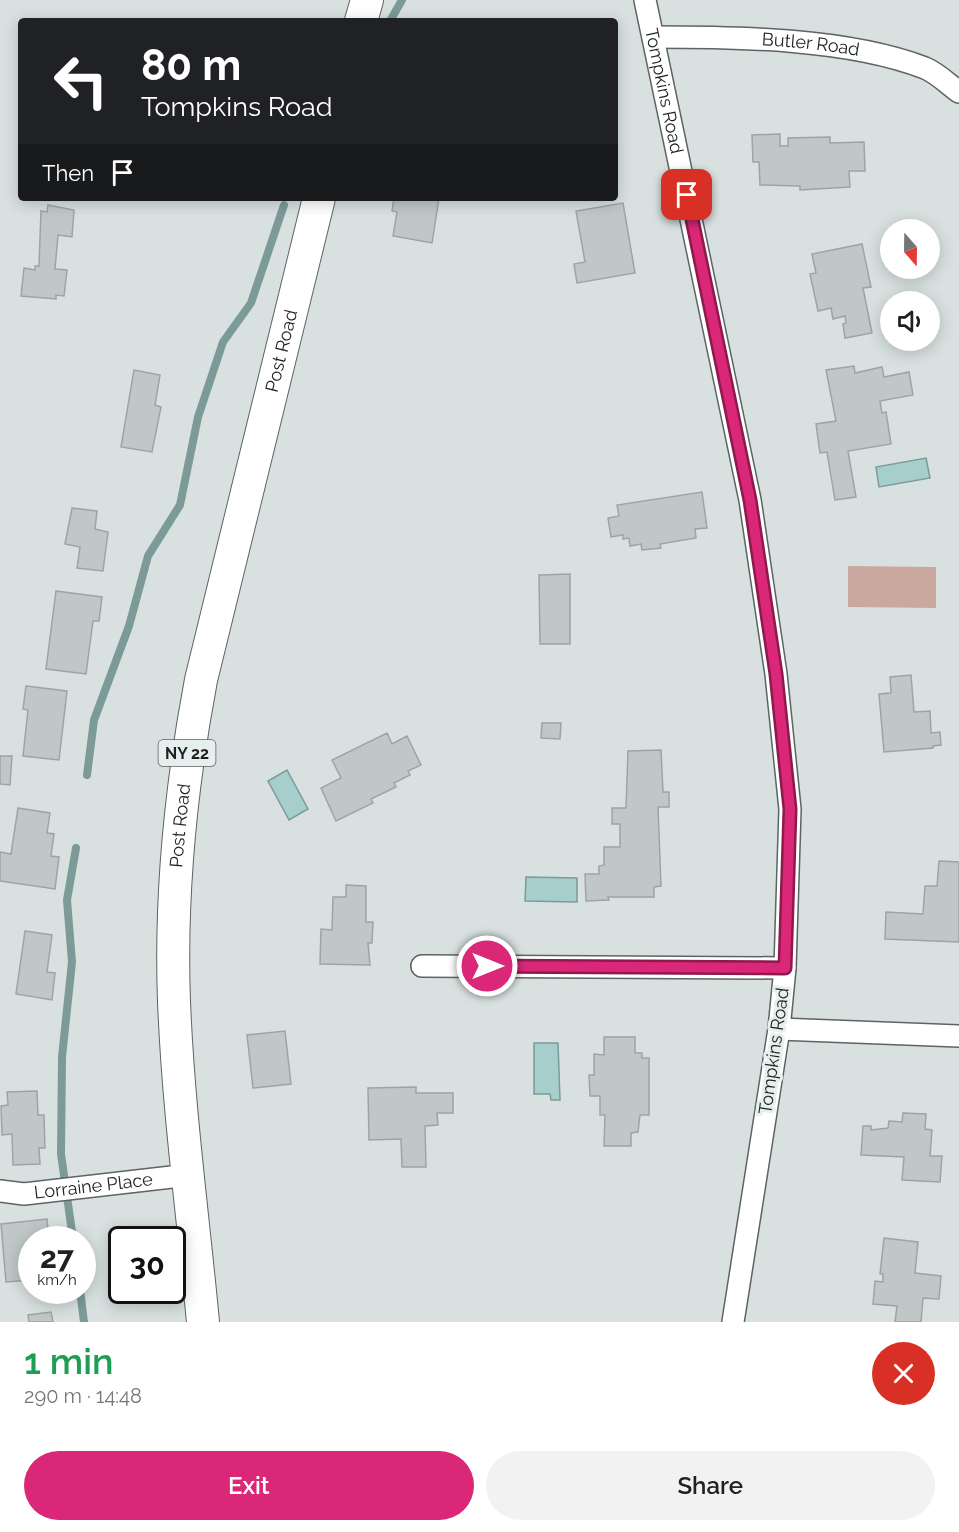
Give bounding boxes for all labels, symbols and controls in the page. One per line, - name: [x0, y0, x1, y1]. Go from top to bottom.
- street label: Tompkins Road: [641, 26, 688, 156]
- street label: Butler Road: [761, 28, 861, 60]
- text: 80 m: [141, 41, 241, 90]
- icon: left: [42, 42, 120, 120]
- text: Tompkins Road: [141, 91, 333, 122]
- icon: arrive: [106, 156, 139, 189]
- text: Then: [42, 160, 94, 186]
- pin: [661, 169, 712, 220]
- icon: arrive: [670, 178, 703, 211]
- north arrow: [880, 219, 940, 279]
- map controls: [880, 219, 940, 351]
- button: sound: [880, 291, 940, 351]
- street label: Post Road: [261, 307, 301, 394]
- road number: NY 22: [158, 740, 216, 766]
- street label: Post Road: [165, 782, 194, 868]
- position arrow: [455, 934, 519, 998]
- street label: Tompkins Road: [754, 986, 793, 1116]
- street label: Lorraine Place: [33, 1168, 154, 1203]
- speed limit sign: 30: [108, 1226, 186, 1304]
- text: 27: [40, 1240, 74, 1275]
- text: km/h: [37, 1271, 77, 1289]
- text: 1 min: [24, 1340, 113, 1382]
- button: close: [872, 1342, 935, 1405]
- text: 290 m · 14:48: [24, 1384, 142, 1408]
- button: Exit: [24, 1451, 474, 1520]
- button: Share: [486, 1451, 935, 1520]

